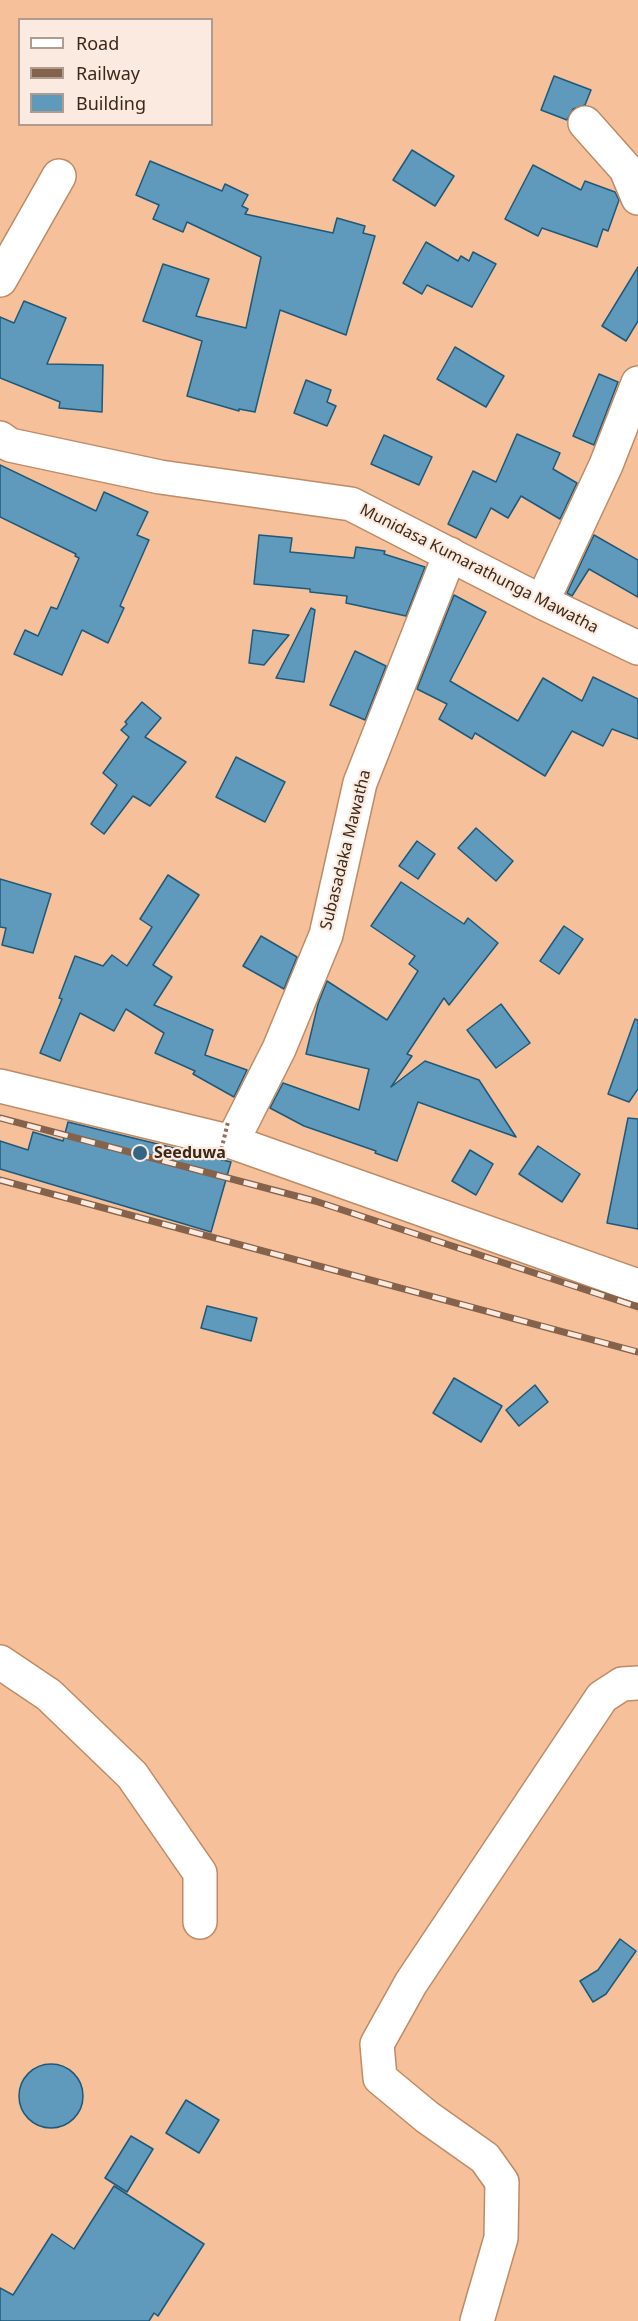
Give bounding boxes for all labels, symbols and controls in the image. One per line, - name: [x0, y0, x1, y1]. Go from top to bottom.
- legend: [18, 18, 213, 126]
- text: Road: [76, 31, 119, 55]
- text: Railway: [76, 61, 140, 85]
- text: Building: [76, 91, 146, 115]
- street label: Munidasa Kumarathunga Mawatha: [357, 500, 601, 638]
- street label: Subasadaka Mawatha: [317, 768, 375, 932]
- place label: Seeduwa: [154, 1143, 226, 1163]
- marker: Seeduwa: [131, 1144, 149, 1162]

